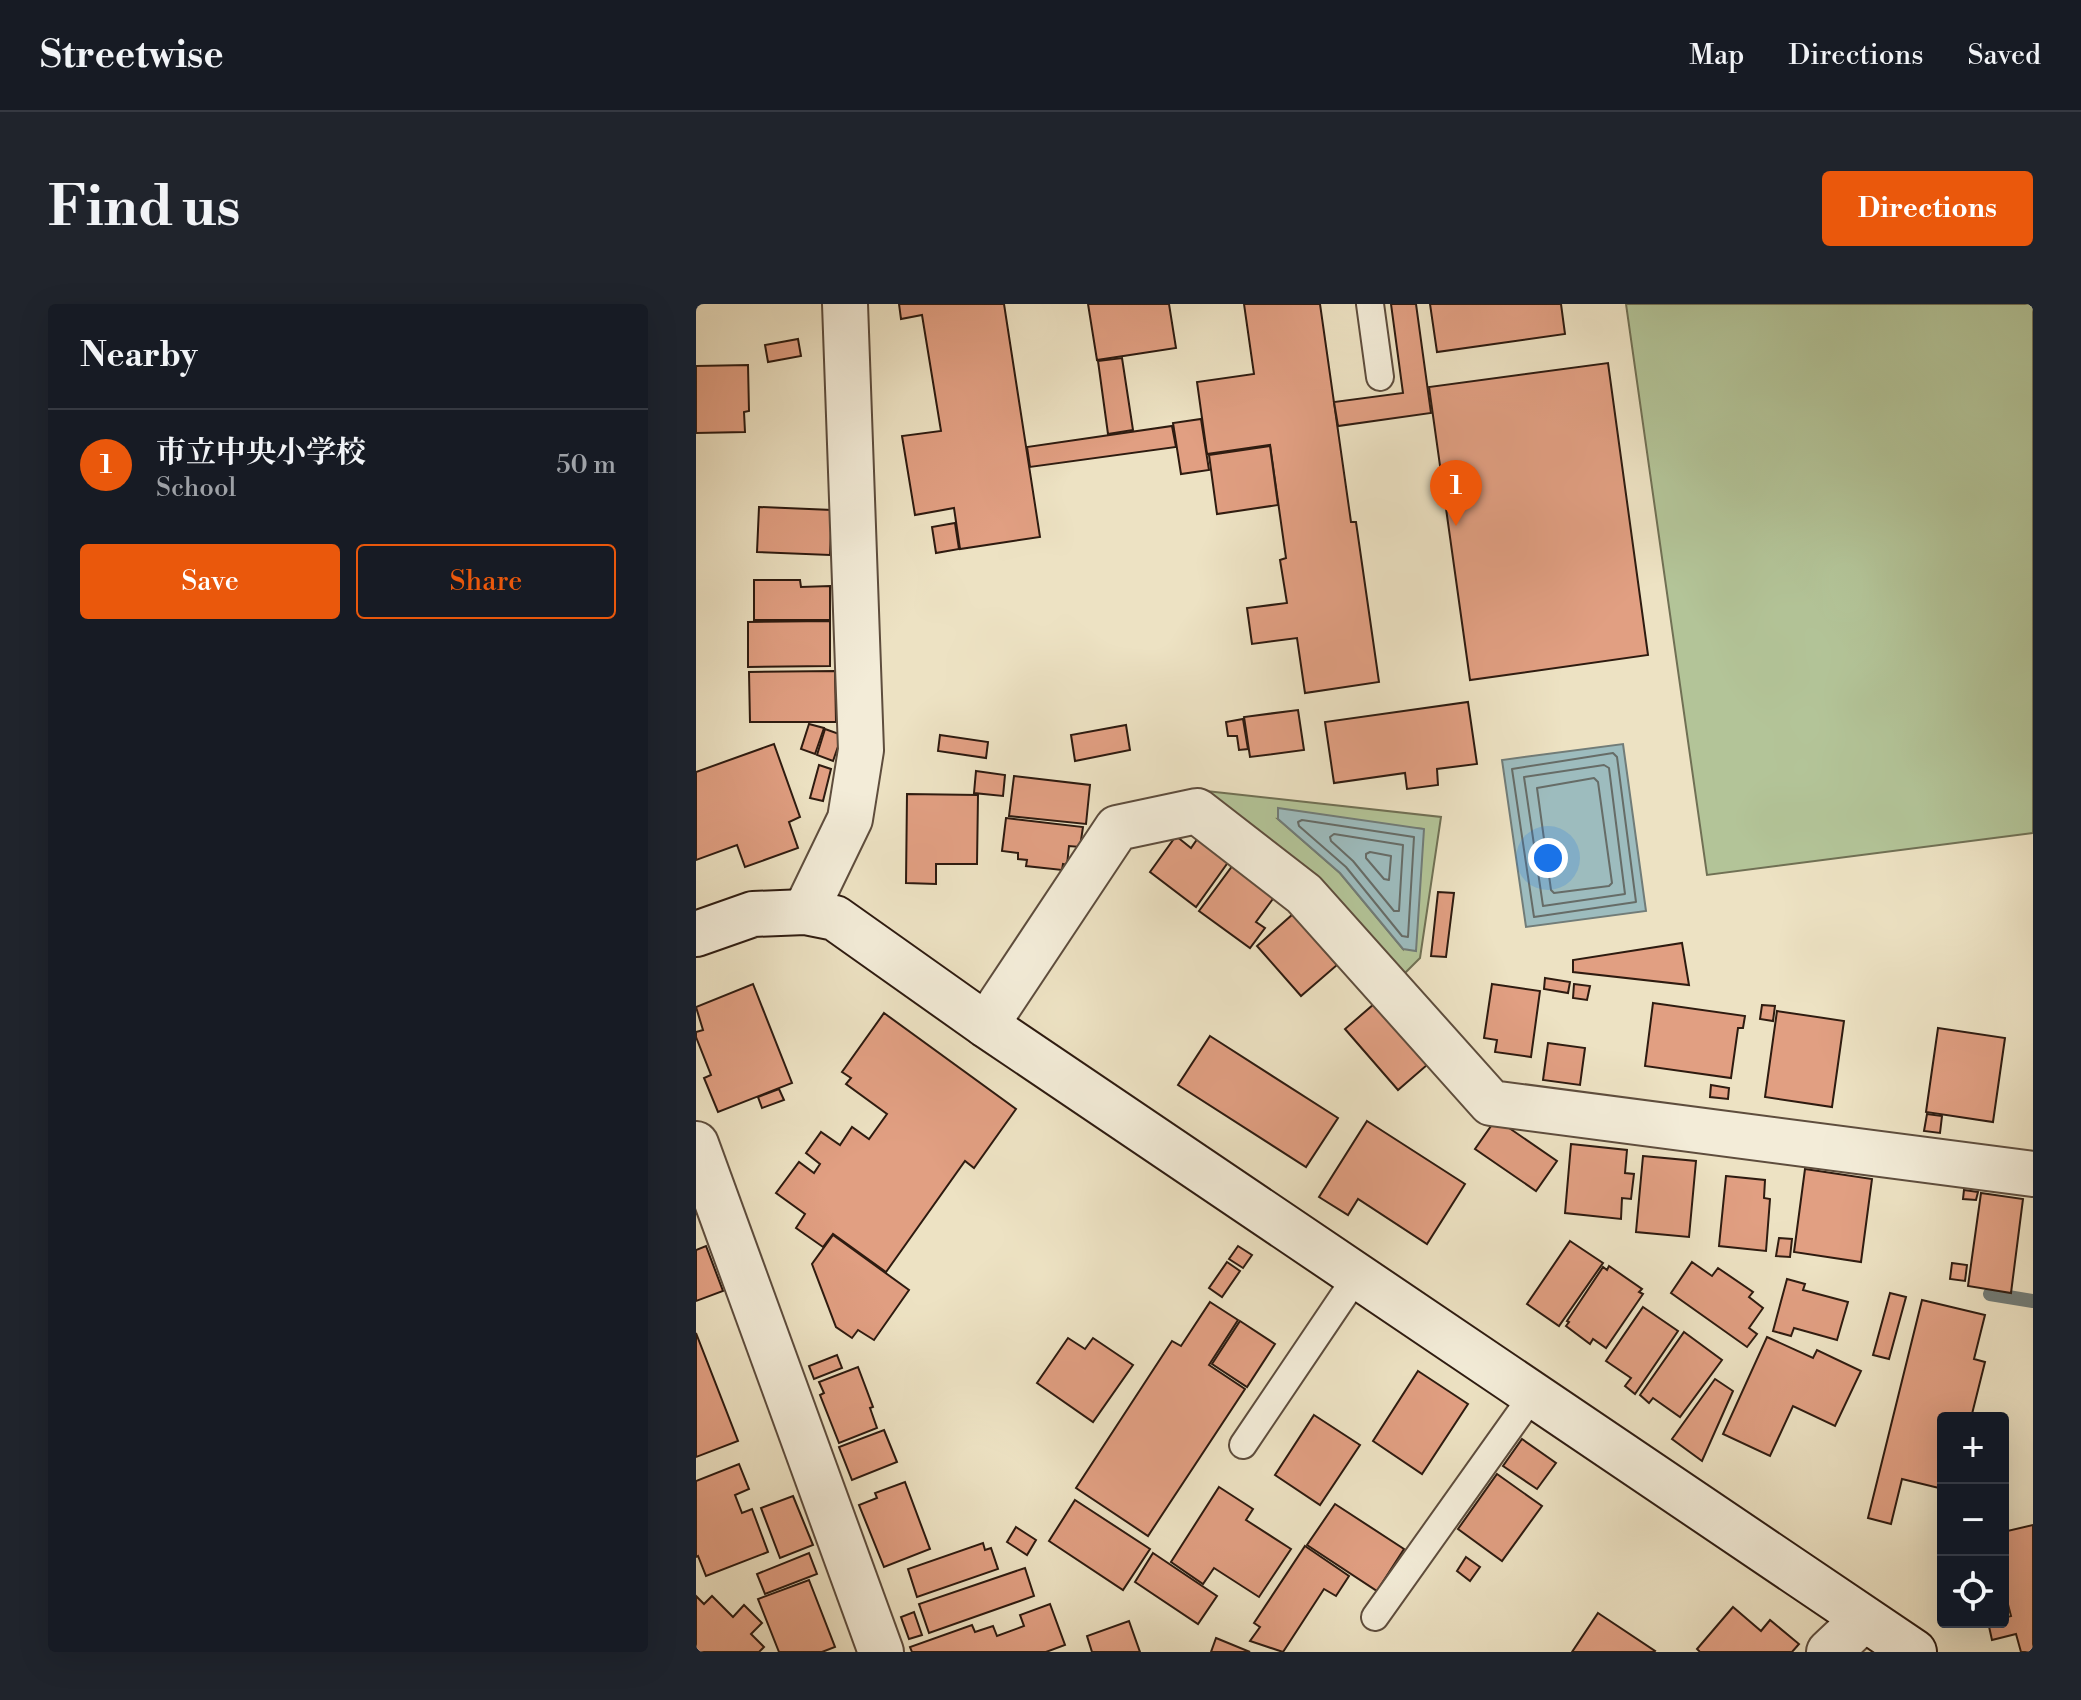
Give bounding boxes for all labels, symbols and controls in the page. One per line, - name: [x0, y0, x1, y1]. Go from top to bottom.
- text: Streetwise: [40, 32, 224, 79]
- text: Map: [1689, 38, 1744, 73]
- text: Directions: [1788, 38, 1923, 73]
- text: Saved: [1967, 38, 2041, 73]
- button: Directions: [1822, 171, 2033, 246]
- text: Find us: [48, 173, 241, 243]
- text: Nearby: [80, 335, 198, 377]
- text: 市立中央小学校: [156, 434, 366, 472]
- text: 1: [100, 449, 112, 481]
- text: 50 m: [556, 449, 616, 481]
- pin: 1: [1430, 460, 1482, 526]
- text: School: [156, 472, 236, 504]
- button: Save: [80, 544, 340, 619]
- button: Share: [356, 544, 616, 619]
- your location: [1528, 838, 1568, 878]
- map controls: [1937, 1412, 2009, 1628]
- button: +: [1937, 1412, 2009, 1484]
- button: −: [1937, 1484, 2009, 1556]
- button: locate: [1937, 1556, 2009, 1628]

